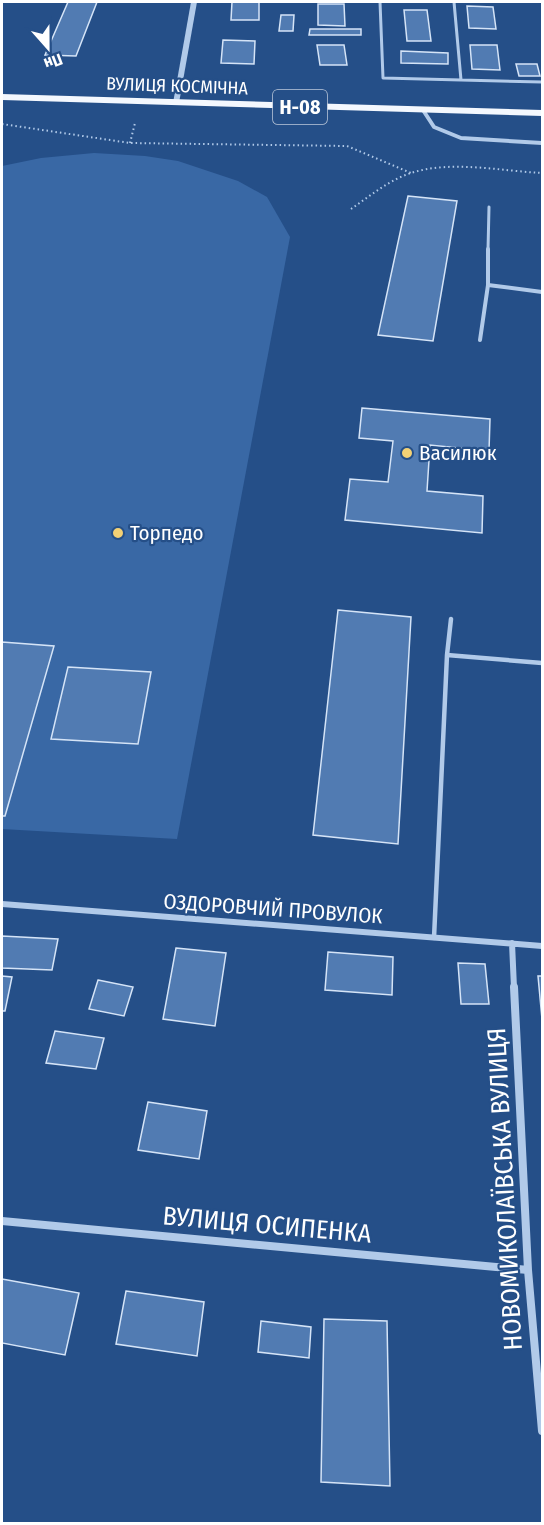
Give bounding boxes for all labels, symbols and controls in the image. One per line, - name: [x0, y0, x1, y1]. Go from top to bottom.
- north arrow: [18, 18, 78, 78]
- text: Пн: [41, 49, 65, 74]
- street label: ВУЛИЦЯ КОСМІЧНА: [106, 73, 249, 99]
- road number: Н-08: [273, 90, 327, 124]
- place label: Василюк: [419, 440, 497, 466]
- marker: Василюк: [400, 446, 414, 460]
- place label: Торпедо: [130, 520, 204, 546]
- marker: Торпедо: [111, 526, 125, 540]
- street label: ОЗДОРОВЧИЙ ПРОВУЛОК: [163, 888, 384, 930]
- street label: НОВОМИКОЛАЇВСЬКА ВУЛИЦЯ: [481, 1027, 529, 1351]
- street label: ВУЛИЦЯ ОСИПЕНКА: [161, 1200, 373, 1250]

